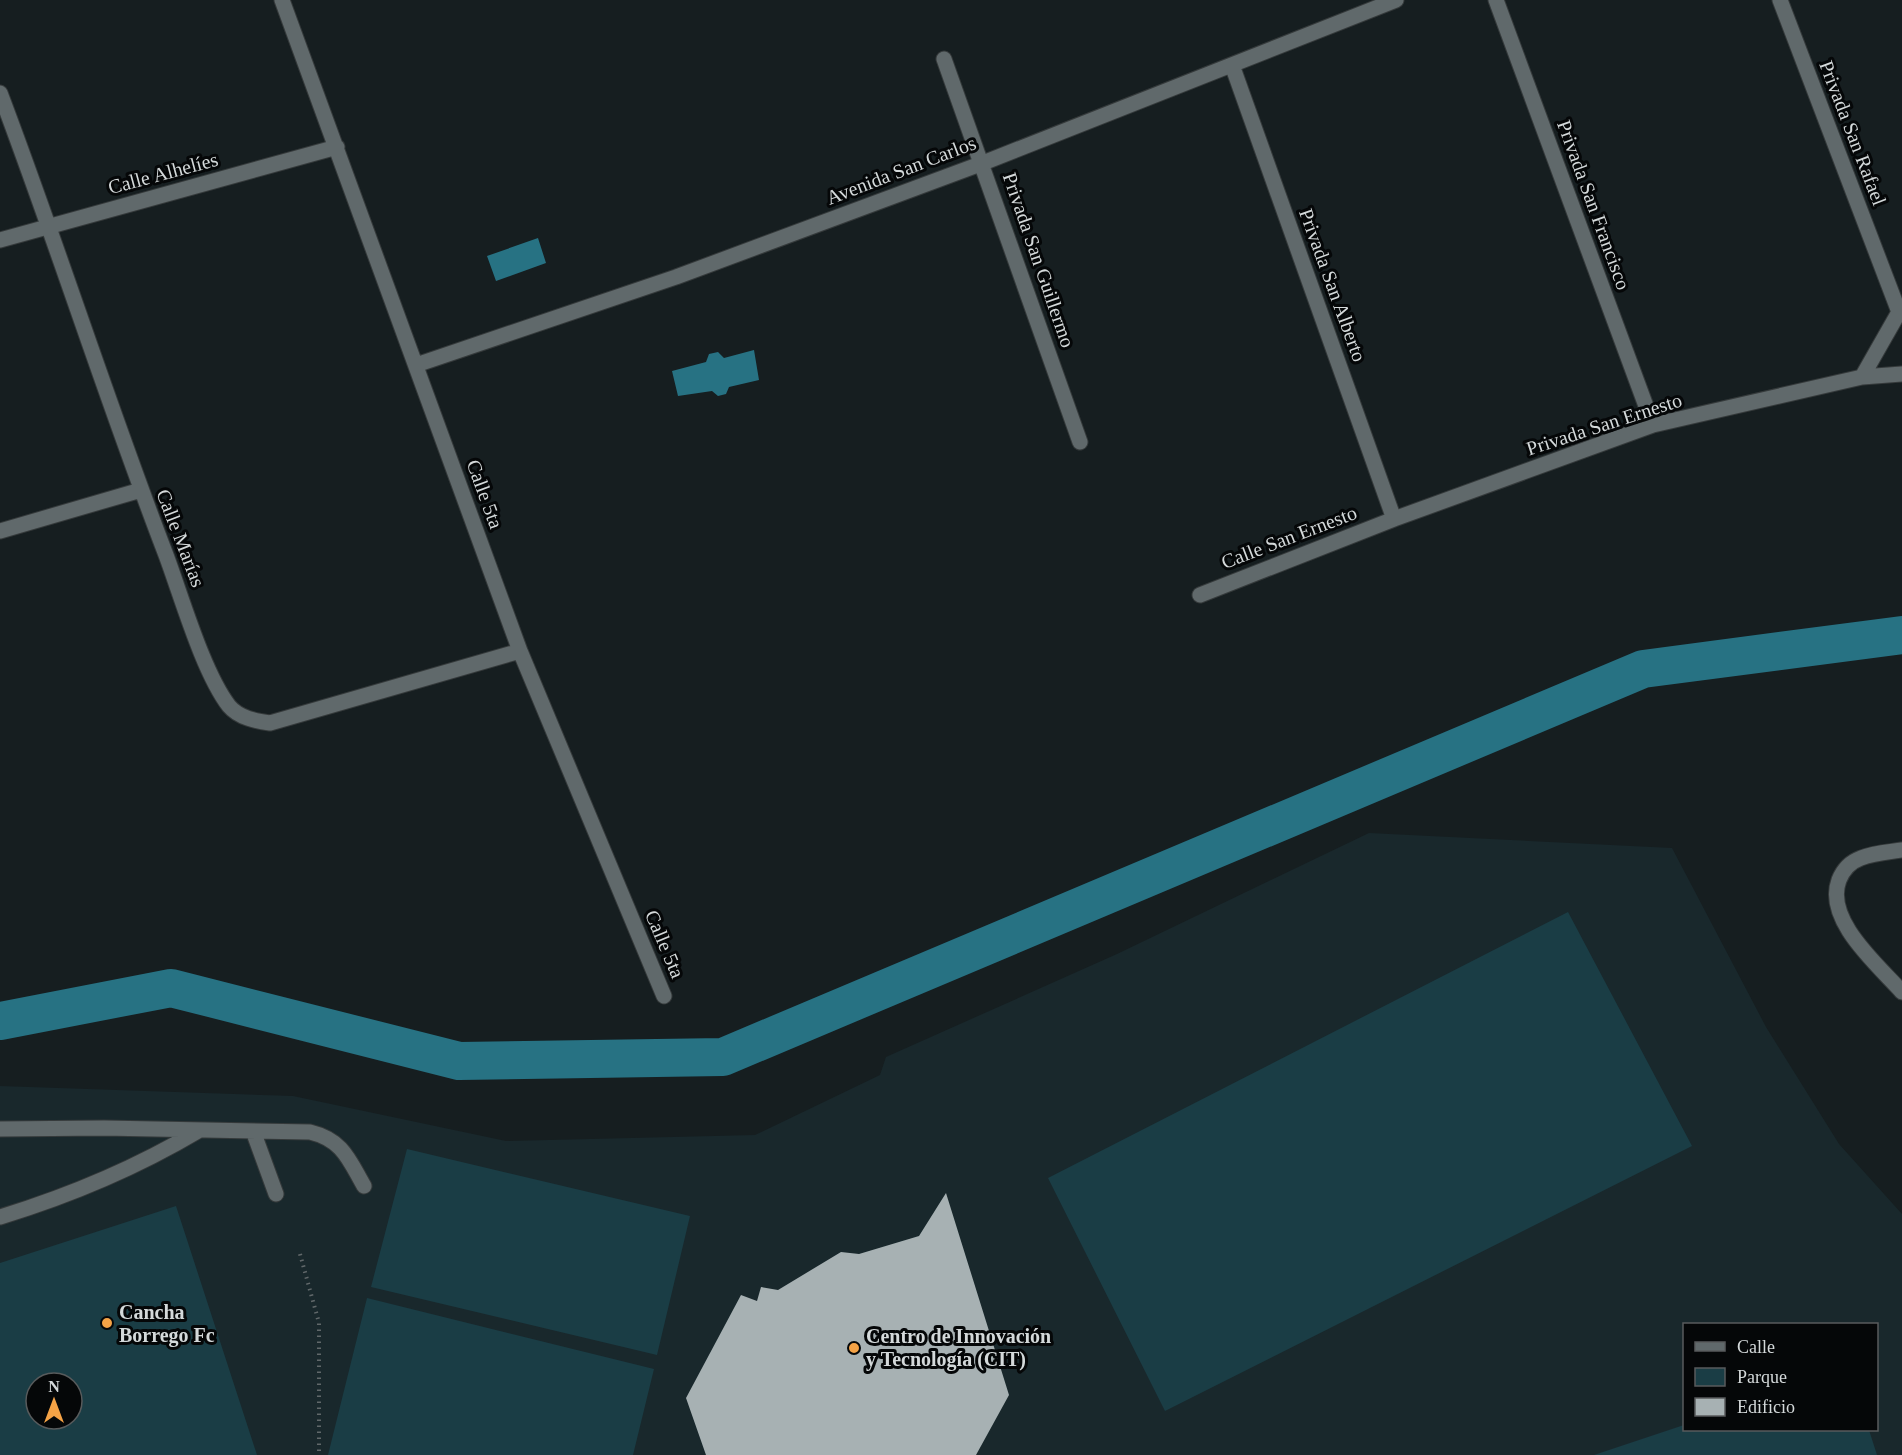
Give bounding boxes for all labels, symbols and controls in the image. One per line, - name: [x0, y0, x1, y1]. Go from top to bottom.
- street label: Privada San Rafael: [1815, 58, 1891, 209]
- street label: Privada San Francisco: [1553, 117, 1635, 293]
- street label: Avenida San Carlos: [823, 131, 979, 209]
- street label: Calle Alhelíes: [106, 148, 221, 198]
- street label: Privada San Guillermo: [999, 170, 1079, 350]
- street label: Privada San Alberto: [1295, 206, 1371, 364]
- street label: Privada San Ernesto: [1523, 388, 1685, 460]
- street label: Calle 5ta: [462, 457, 508, 532]
- street label: Calle Marías: [152, 486, 210, 590]
- street label: Calle San Ernesto: [1218, 501, 1360, 573]
- street label: Calle 5ta: [641, 907, 689, 981]
- place label: Cancha Borrego Fc: [119, 1301, 215, 1347]
- marker: Cancha Borrego Fc: [100, 1316, 114, 1330]
- legend: [1683, 1323, 1878, 1431]
- place label: Centro de Innovación y Tecnología (CIT): [866, 1325, 1051, 1371]
- text: Calle: [1737, 1337, 1775, 1357]
- marker: Centro de Innovación y Tecnología (CIT): [847, 1341, 861, 1355]
- text: Parque: [1737, 1367, 1787, 1387]
- north arrow: [24, 1371, 84, 1431]
- text: N: [48, 1378, 60, 1395]
- text: Edificio: [1737, 1397, 1795, 1417]

